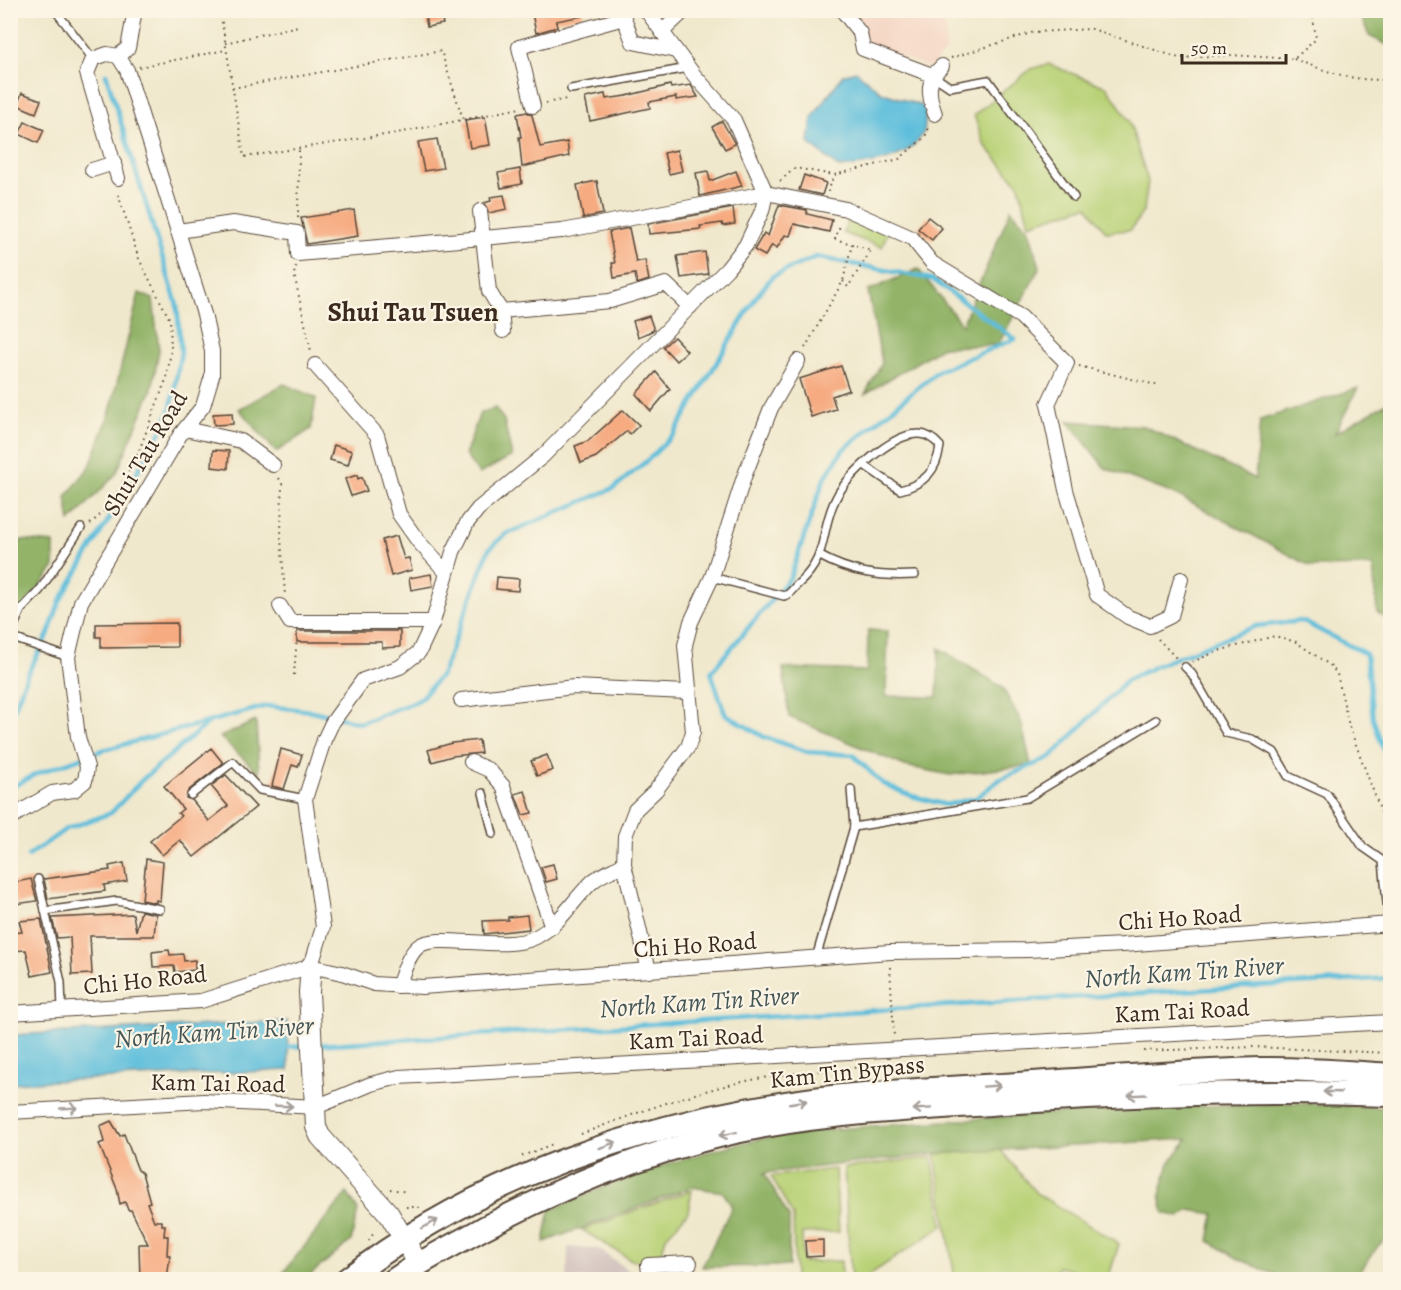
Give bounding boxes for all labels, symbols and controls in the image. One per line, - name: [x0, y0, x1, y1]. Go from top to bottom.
- scale bar: [1182, 27, 1286, 65]
- text: 50 m: [1191, 36, 1227, 60]
- district label: Shui Tau Tsuen: [327, 294, 499, 330]
- street label: Shui Tau Road: [95, 384, 195, 521]
- street label: Chi Ho Road: [1117, 898, 1243, 938]
- street label: Chi Ho Road: [632, 925, 758, 965]
- water label: North Kam Tin River: [1083, 948, 1286, 996]
- street label: Chi Ho Road: [82, 958, 208, 1002]
- water label: North Kam Tin River: [598, 978, 801, 1026]
- street label: Kam Tai Road: [1114, 991, 1251, 1031]
- water label: North Kam Tin River: [113, 1008, 316, 1056]
- street label: Kam Tai Road: [628, 1018, 765, 1058]
- street label: Kam Tin Bypass: [768, 1048, 926, 1096]
- street label: Kam Tai Road: [150, 1066, 286, 1100]
- one-way arrow: [981, 1080, 1001, 1091]
- one-way arrow: [1323, 1087, 1343, 1098]
- one-way arrow: [1128, 1090, 1148, 1101]
- one-way arrow: [787, 1096, 807, 1107]
- one-way arrow: [274, 1101, 294, 1112]
- one-way arrow: [58, 1103, 78, 1114]
- one-way arrow: [912, 1103, 932, 1114]
- one-way arrow: [719, 1129, 739, 1140]
- one-way arrow: [598, 1138, 617, 1149]
- one-way arrow: [421, 1218, 438, 1230]

